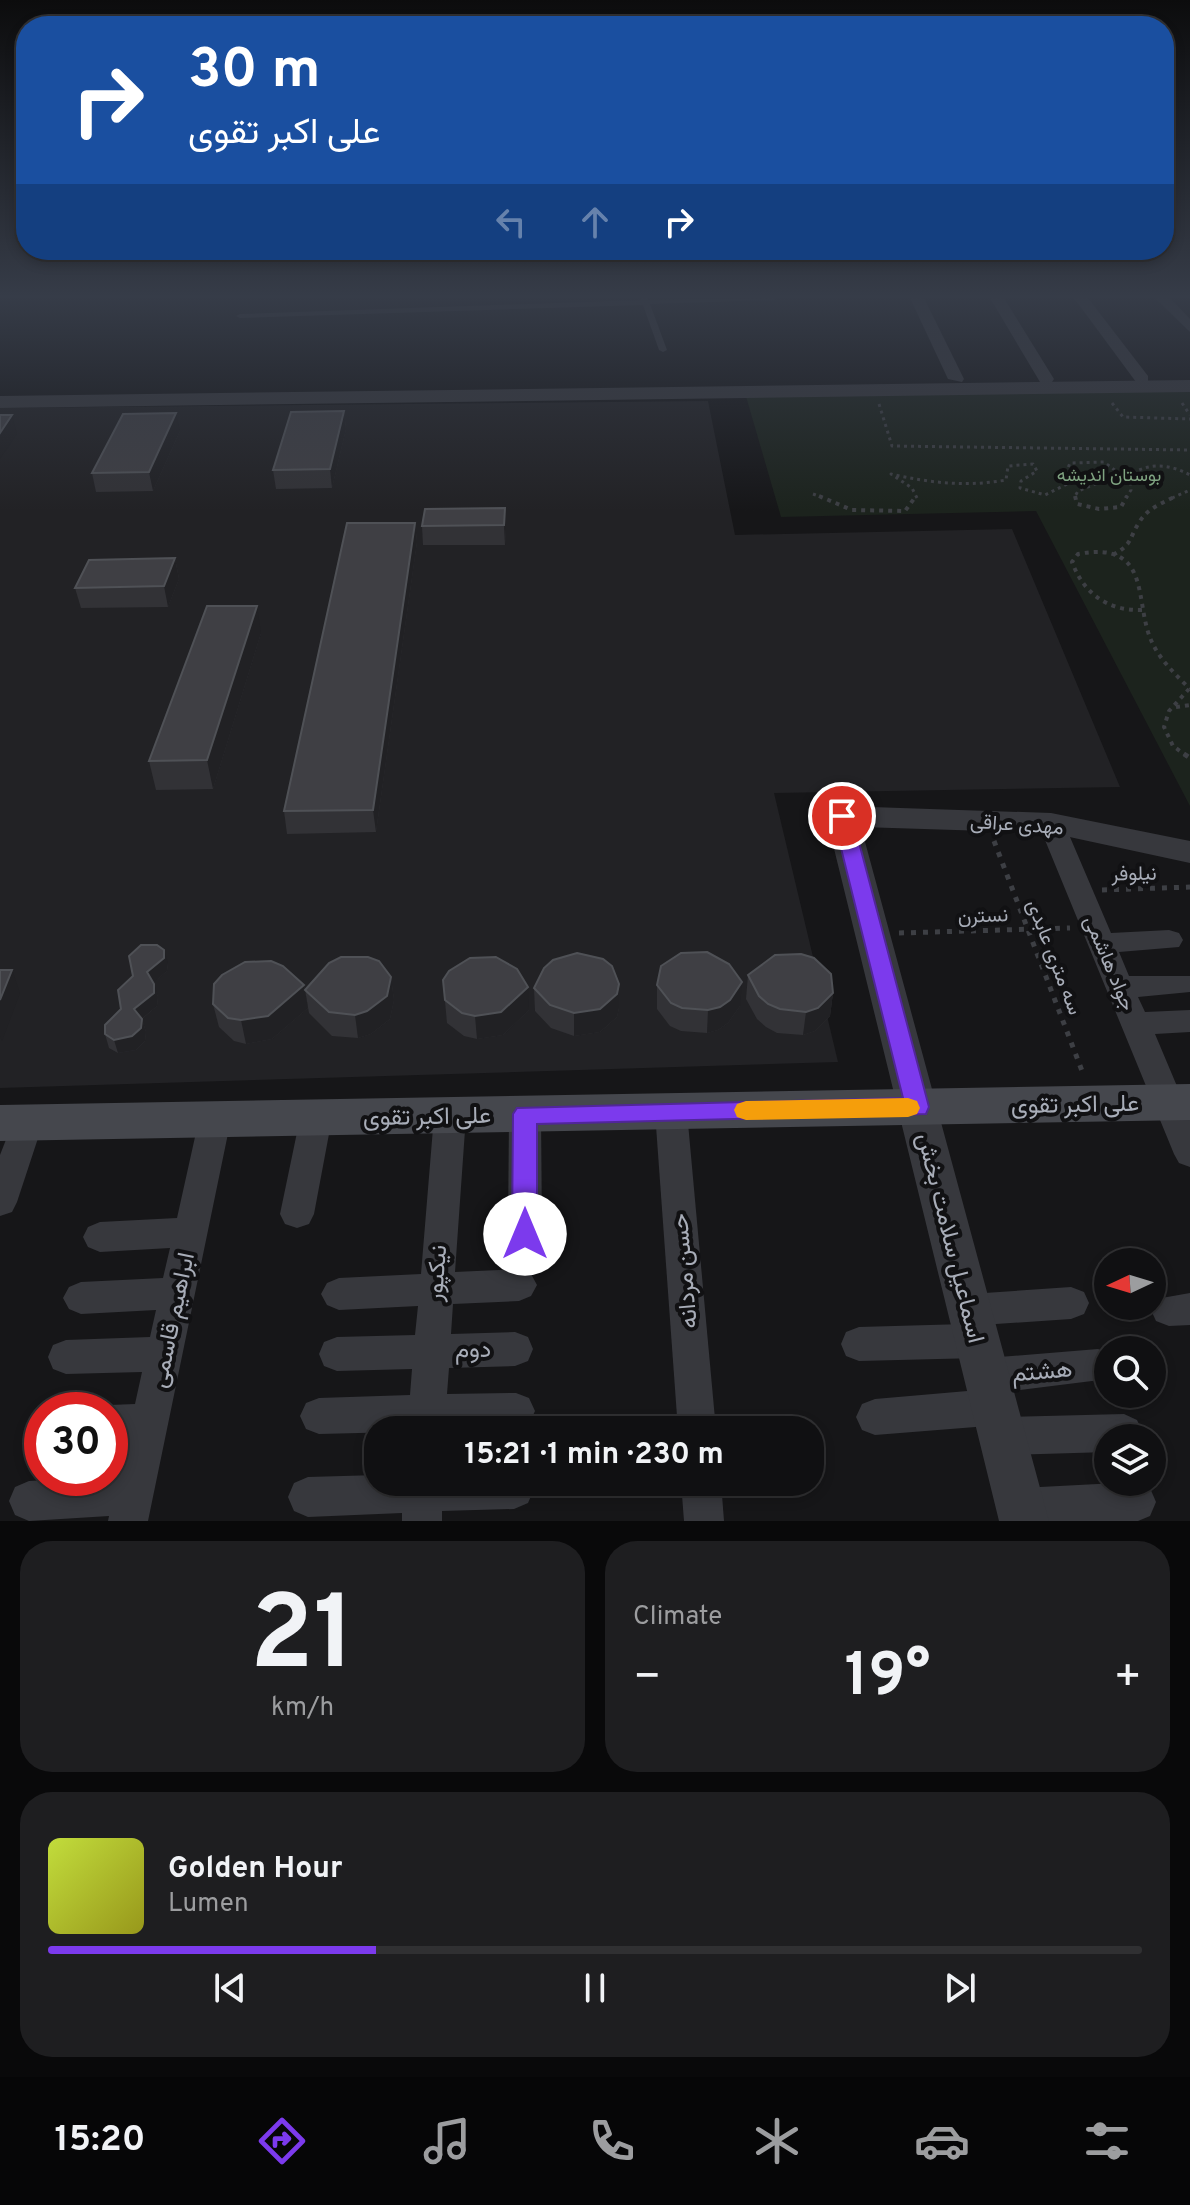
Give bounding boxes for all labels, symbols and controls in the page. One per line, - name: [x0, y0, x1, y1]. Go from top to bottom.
- text: 30 m: [188, 37, 321, 107]
- icon: right: [56, 48, 160, 152]
- text: علی اکبر تقوی: [188, 111, 380, 157]
- icon: left: [489, 200, 533, 244]
- icon: ahead: [573, 200, 617, 244]
- icon: right: [657, 200, 701, 244]
- park label: بوستان اندیشه: [1057, 465, 1161, 488]
- pin: [808, 782, 876, 850]
- icon: arrive: [820, 794, 864, 838]
- street label: مهدی عراقی: [969, 810, 1064, 842]
- street label: نیلوفر: [1110, 862, 1157, 888]
- street label: سه متری عابدی: [1019, 896, 1087, 1019]
- street label: نسترن: [957, 903, 1009, 931]
- street label: جواد هاشمی: [1076, 912, 1140, 1015]
- street label: علی اکبر تقوی: [1011, 1090, 1139, 1122]
- street label: علی اکبر تقوی: [363, 1102, 491, 1134]
- street label: اسماعیل سلامت بخش: [908, 1130, 990, 1347]
- position arrow: [483, 1192, 567, 1276]
- street label: حسن مردانه: [666, 1212, 706, 1330]
- street label: نیکپور: [420, 1244, 455, 1304]
- north arrow: [1094, 1248, 1166, 1320]
- map controls: [1094, 1248, 1166, 1496]
- street label: ابراهیم قاسمی: [145, 1250, 203, 1391]
- street label: دوم: [455, 1336, 492, 1366]
- button: search: [1094, 1336, 1166, 1408]
- street label: هشتم: [1011, 1355, 1074, 1391]
- speed limit sign: 30: [24, 1392, 128, 1496]
- button: layers: [1094, 1424, 1166, 1496]
- text: 15:21 · 1 min · 230 m: [464, 1437, 724, 1474]
- text: 21: [250, 1574, 355, 1706]
- text: Climate: [633, 1601, 722, 1634]
- text: 19°: [845, 1641, 930, 1717]
- text: −: [633, 1651, 661, 1707]
- text: +: [1114, 1651, 1142, 1707]
- text: km/h: [271, 1692, 334, 1725]
- text: Golden Hour: [168, 1851, 342, 1888]
- text: Lumen: [168, 1888, 249, 1921]
- icon: previous: [208, 1966, 252, 2010]
- icon: pause: [573, 1966, 617, 2010]
- icon: next: [938, 1966, 982, 2010]
- icon: directions: [254, 2113, 310, 2169]
- icon: music: [419, 2113, 475, 2169]
- icon: phone: [584, 2113, 640, 2169]
- icon: climate: [749, 2113, 805, 2169]
- icon: car: [914, 2113, 970, 2169]
- icon: filters: [1079, 2113, 1135, 2169]
- text: 15:20: [55, 2118, 145, 2164]

